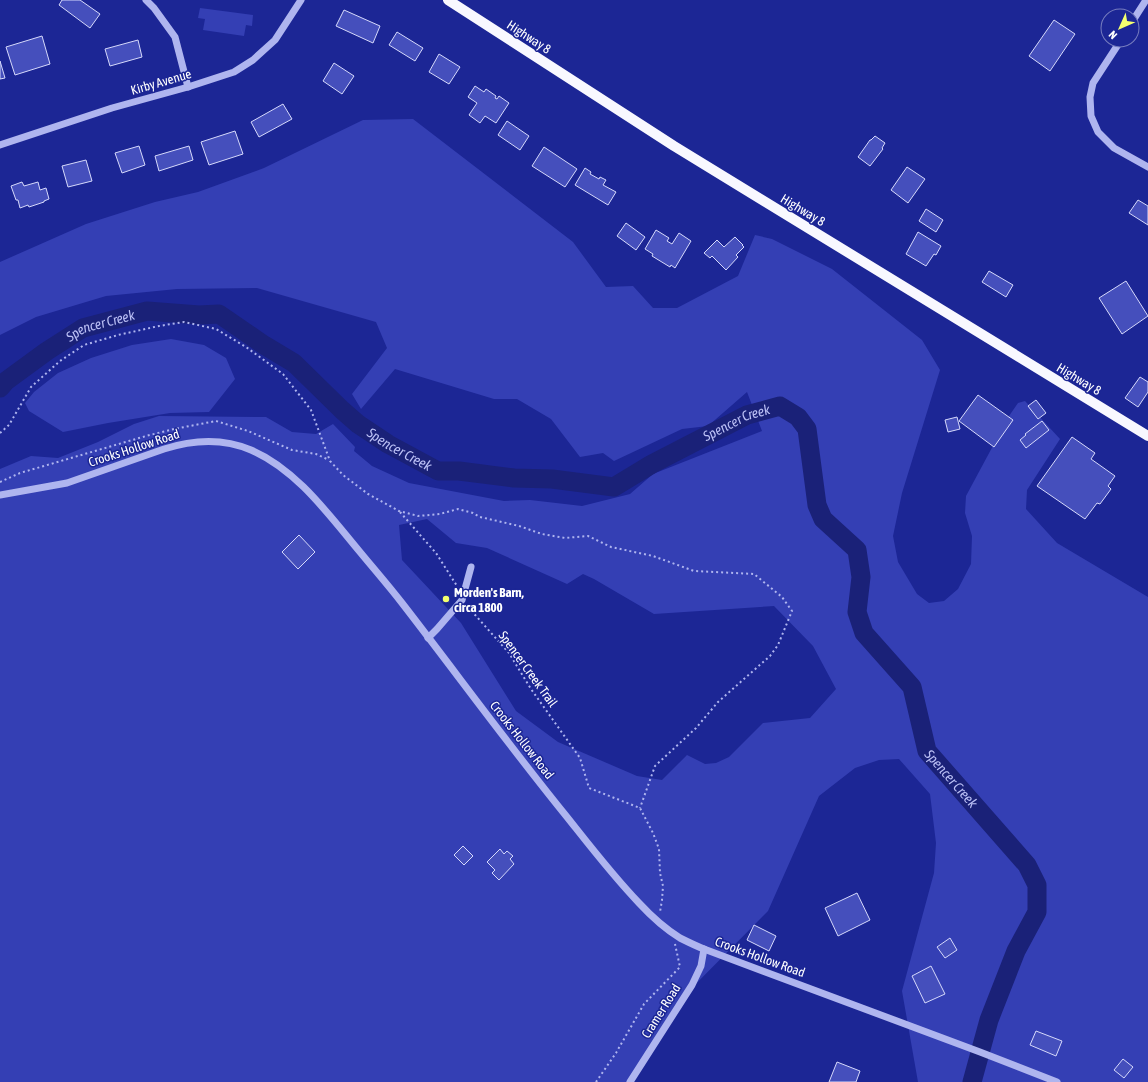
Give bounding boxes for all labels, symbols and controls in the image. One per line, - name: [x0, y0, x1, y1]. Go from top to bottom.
- north arrow: [1100, 8, 1140, 48]
- street label: Highway 8: [504, 17, 554, 57]
- text: N: [1106, 29, 1119, 42]
- street label: Kirby Avenue: [129, 66, 193, 98]
- street label: Highway 8: [778, 191, 828, 229]
- water label: Spencer Creek: [62, 306, 137, 345]
- street label: Highway 8: [1054, 360, 1104, 398]
- water label: Spencer Creek: [699, 401, 773, 445]
- water label: Spencer Creek: [363, 424, 435, 475]
- street label: Crooks Hollow Road: [87, 426, 181, 470]
- place label: Morden's Barn, circa 1800: [454, 585, 525, 615]
- marker: Morden's Barn, circa 1800: [441, 594, 451, 604]
- street label: Spencer Creek Trail: [495, 628, 561, 710]
- street label: Crooks Hollow Road: [487, 698, 557, 782]
- water label: Spencer Creek: [921, 746, 982, 812]
- street label: Crooks Hollow Road: [713, 934, 807, 980]
- street label: Cramer Road: [638, 981, 684, 1041]

